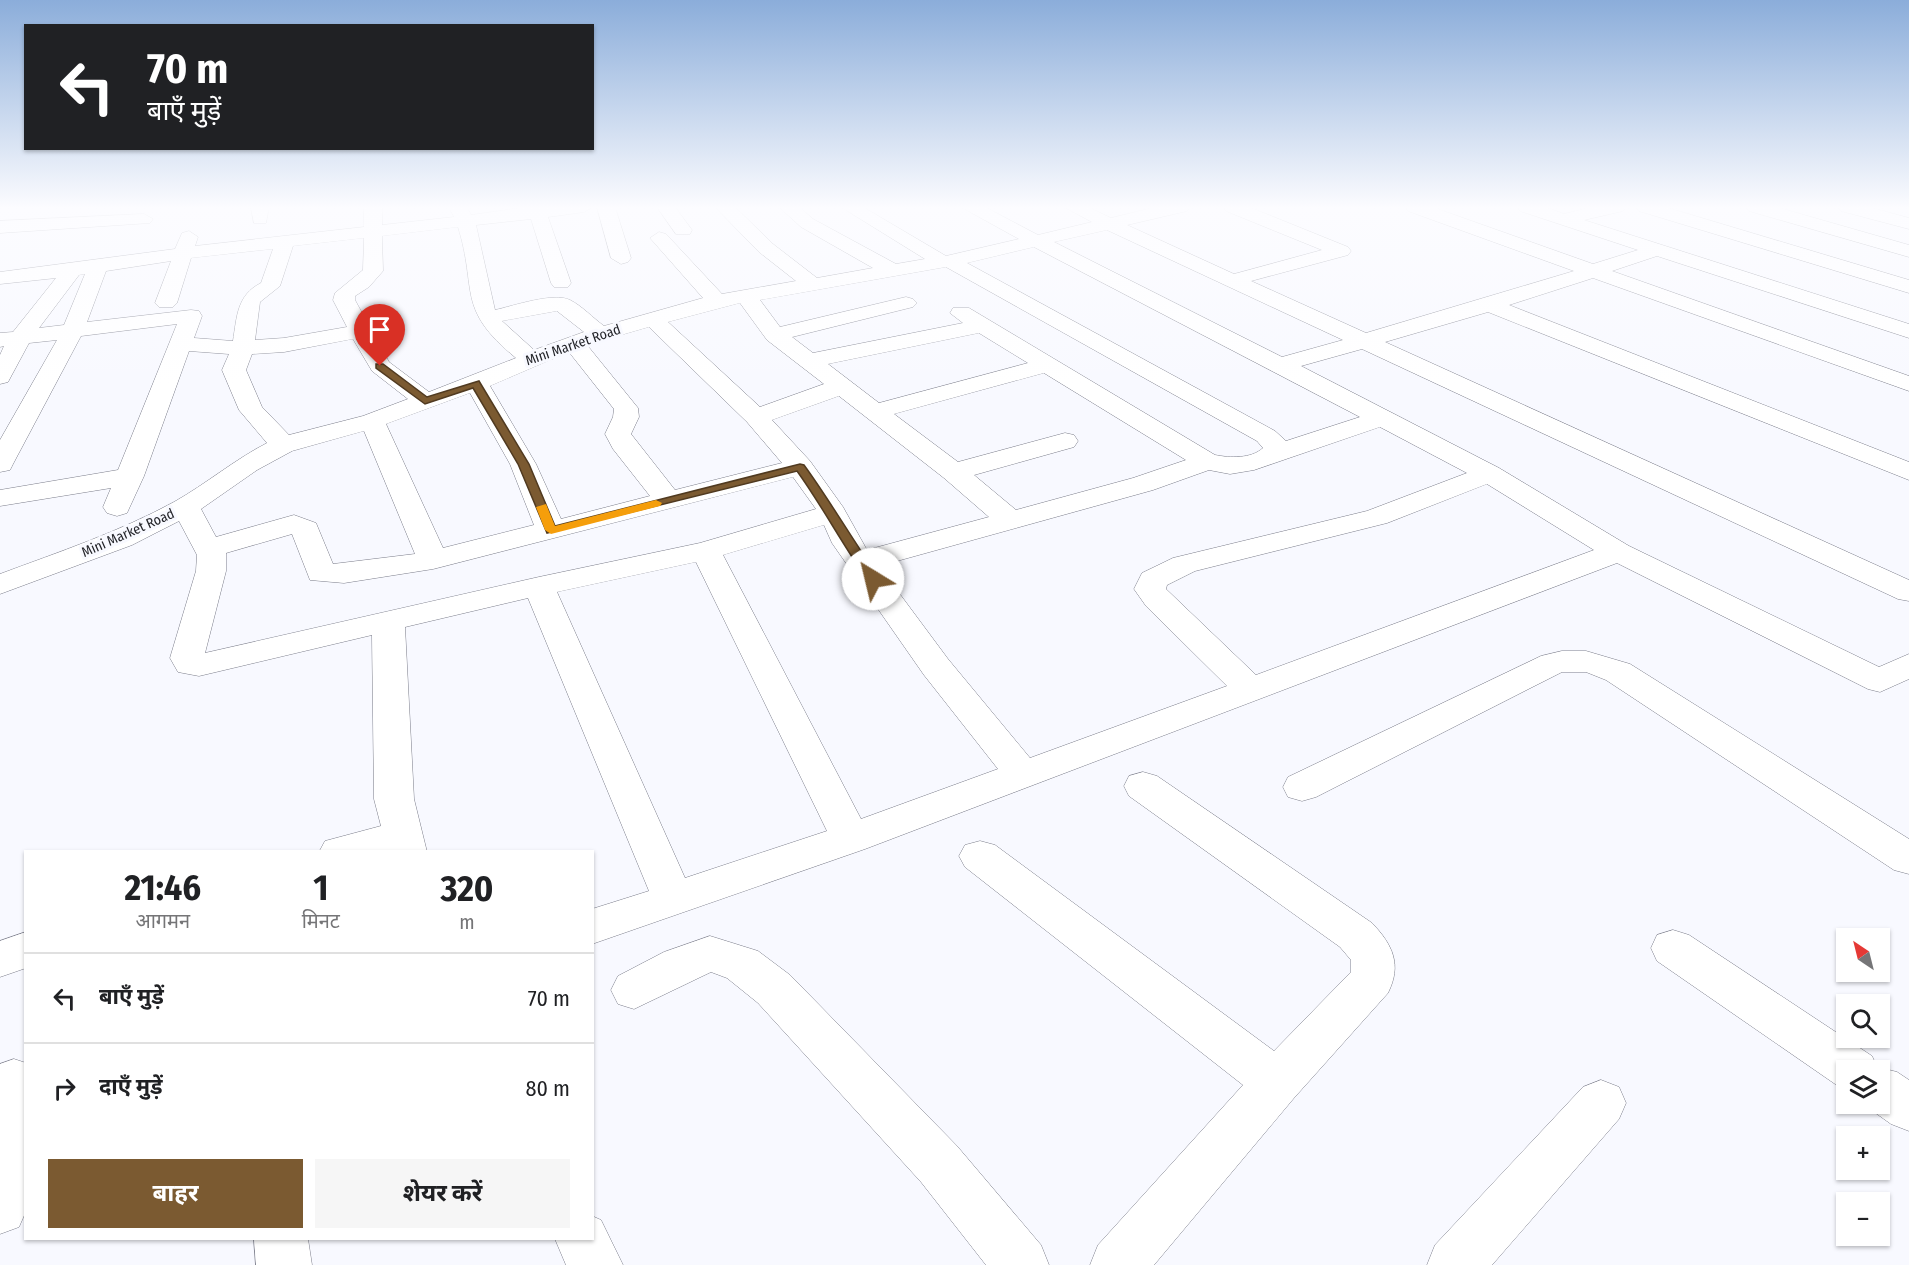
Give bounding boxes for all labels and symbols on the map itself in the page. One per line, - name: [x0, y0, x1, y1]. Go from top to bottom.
- pin: [354, 304, 405, 366]
- street label: Mini Market Road: [523, 321, 623, 369]
- street label: Mini Market Road: [79, 505, 177, 561]
- position arrow: [841, 547, 905, 611]
- north arrow: [1836, 928, 1890, 982]

